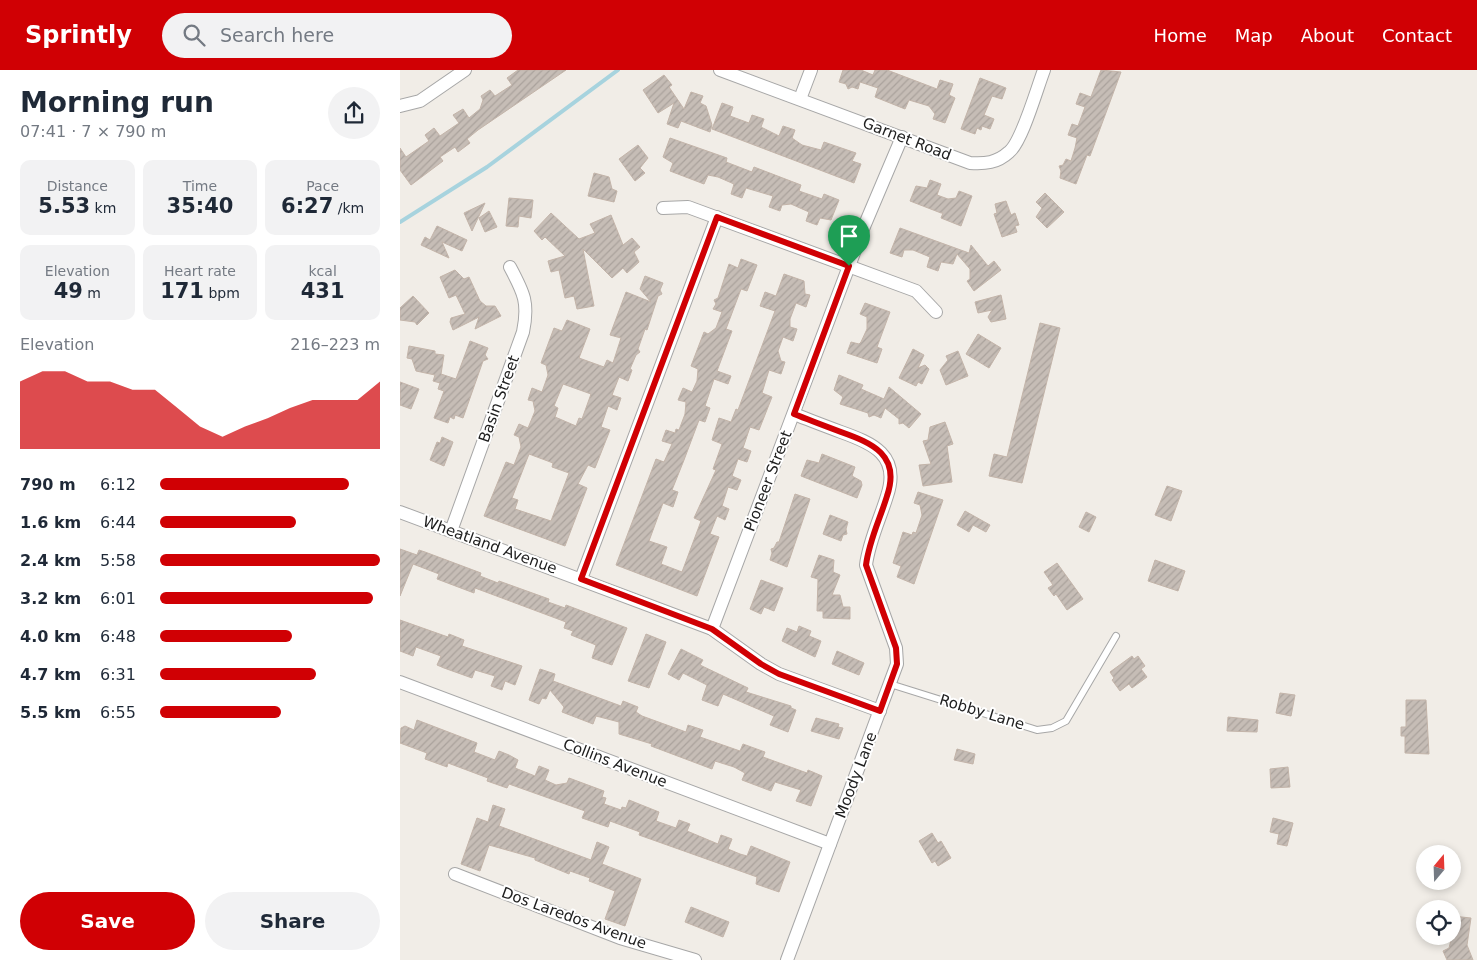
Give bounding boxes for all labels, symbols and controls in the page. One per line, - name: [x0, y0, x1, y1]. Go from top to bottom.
- search box: [162, 13, 512, 58]
- text: Sprintly: [25, 21, 132, 49]
- icon: search: [180, 21, 208, 49]
- text: Search here: [220, 24, 334, 46]
- text: Home: [1154, 25, 1207, 46]
- text: Map: [1235, 25, 1273, 46]
- text: About: [1301, 25, 1354, 46]
- text: Contact: [1382, 25, 1452, 46]
- text: Morning run: [20, 86, 214, 119]
- button: share: [328, 87, 380, 139]
- street label: Garnet Road: [860, 114, 954, 164]
- text: 07:41 · 7 × 790 m: [20, 122, 166, 141]
- text: Distance: [47, 178, 108, 194]
- text: Time: [183, 178, 217, 194]
- text: Pace: [306, 178, 339, 194]
- text: 5.53: [38, 194, 90, 218]
- text: 35:40: [167, 194, 233, 218]
- text: 6:27: [281, 194, 333, 218]
- text: km: [90, 200, 116, 216]
- text: /km: [333, 200, 364, 216]
- pin: [828, 215, 870, 266]
- icon: arrive: [835, 222, 863, 250]
- text: Elevation: [45, 263, 110, 279]
- text: Heart rate: [164, 263, 236, 279]
- text: kcal: [309, 263, 337, 279]
- text: 49: [54, 279, 83, 303]
- text: 171: [160, 279, 204, 303]
- text: 431: [301, 279, 345, 303]
- text: m: [83, 285, 101, 301]
- text: bpm: [204, 285, 240, 301]
- text: Elevation: [20, 335, 94, 354]
- text: 216–223 m: [290, 335, 380, 354]
- street label: Basin Street: [475, 353, 523, 445]
- street label: Pioneer Street: [741, 428, 796, 534]
- text: 790 m: [20, 475, 76, 494]
- text: 6:12: [100, 475, 136, 494]
- street label: Wheatland Avenue: [420, 512, 560, 578]
- text: 1.6 km: [20, 513, 81, 532]
- text: 6:44: [100, 513, 136, 532]
- text: 2.4 km: [20, 551, 81, 570]
- text: 5:58: [100, 551, 136, 570]
- text: 3.2 km: [20, 589, 81, 608]
- text: 6:01: [100, 589, 136, 608]
- text: 4.0 km: [20, 627, 81, 646]
- text: 6:48: [100, 627, 136, 646]
- text: 4.7 km: [20, 665, 81, 684]
- text: 6:31: [100, 665, 136, 684]
- street label: Robby Lane: [937, 691, 1027, 733]
- text: 5.5 km: [20, 703, 81, 722]
- text: 6:55: [100, 703, 136, 722]
- street label: Moody Lane: [831, 729, 881, 821]
- street label: Collins Avenue: [560, 735, 670, 791]
- north arrow: [1416, 845, 1461, 890]
- map controls: [1416, 845, 1461, 945]
- street label: Dos Laredos Avenue: [499, 883, 649, 953]
- button: Save: [20, 892, 195, 950]
- button: Share: [205, 892, 380, 950]
- button: locate: [1416, 900, 1461, 945]

